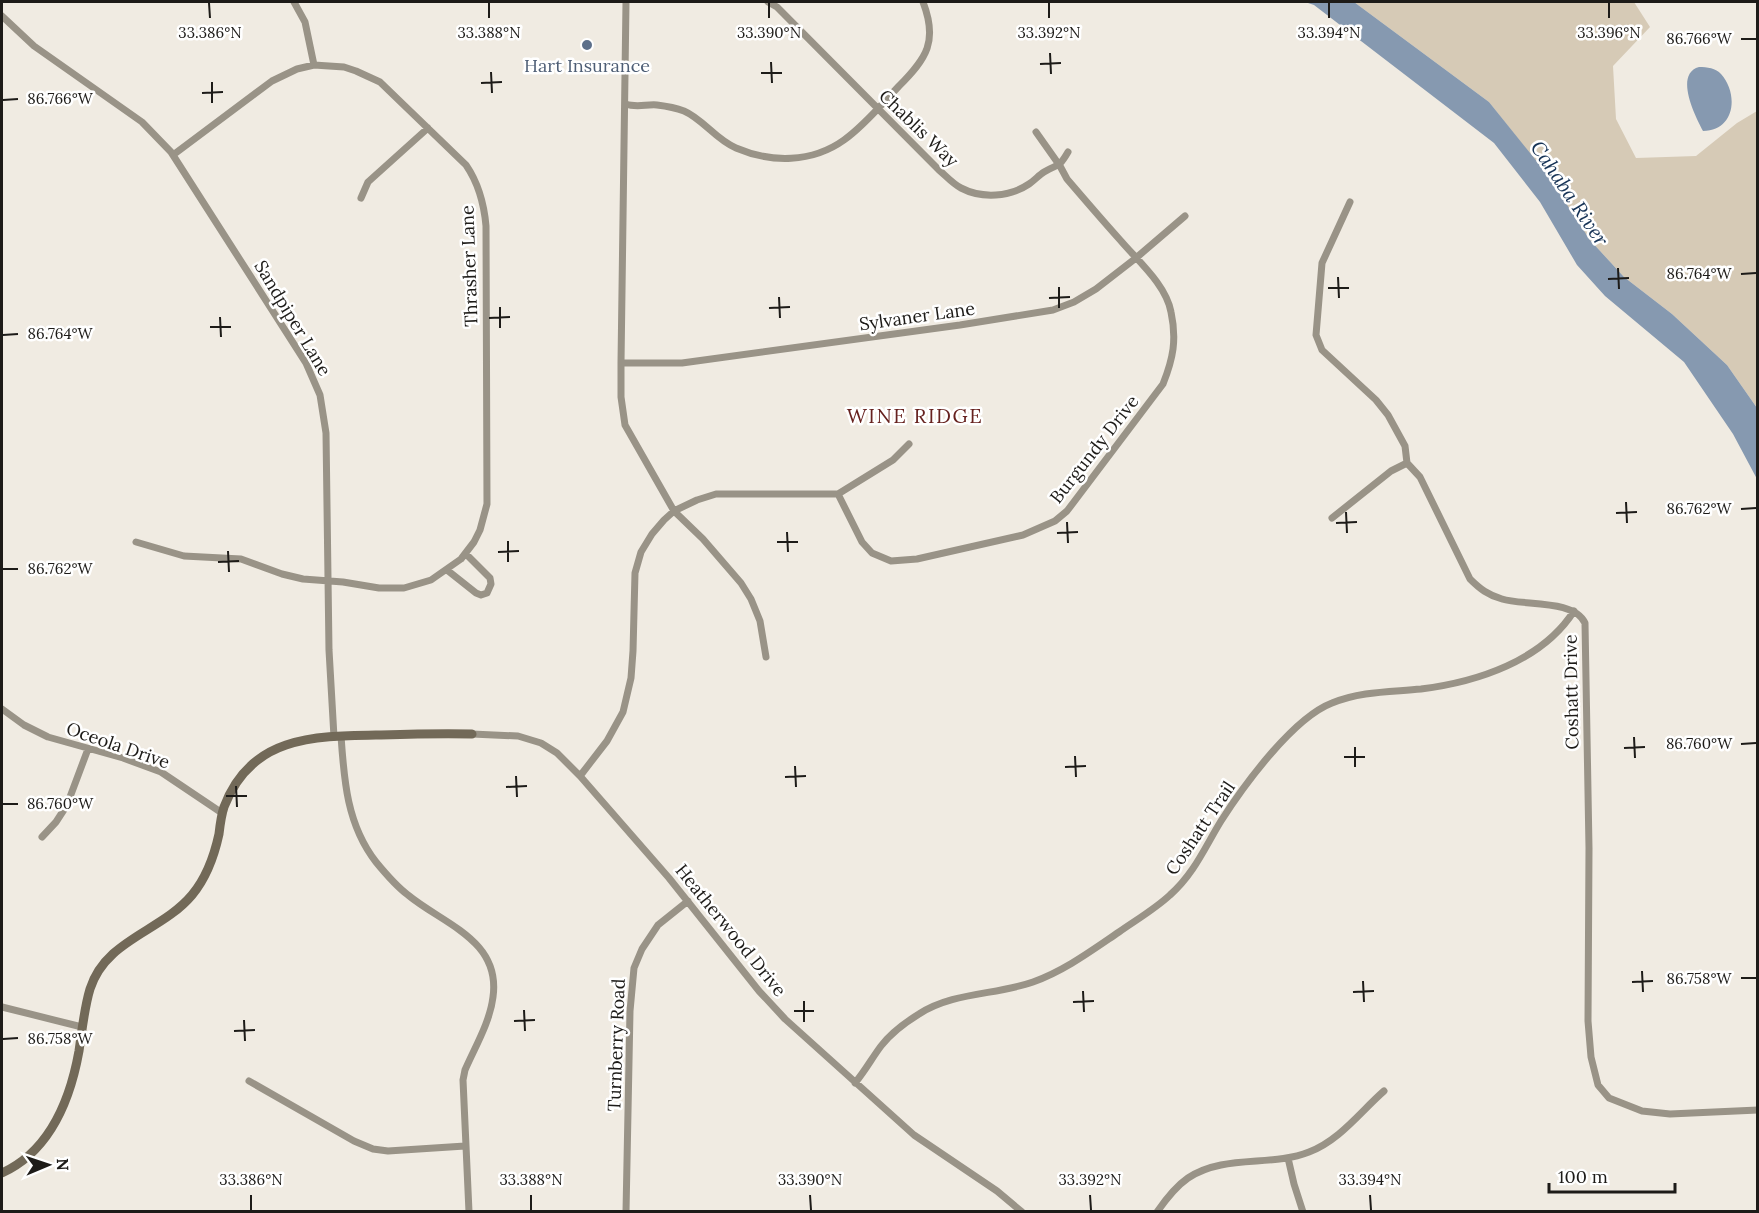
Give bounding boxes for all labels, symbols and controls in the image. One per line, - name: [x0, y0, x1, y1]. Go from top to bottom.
- text: 33.386°N: [178, 23, 242, 42]
- text: 33.388°N: [457, 23, 521, 42]
- text: 33.390°N: [737, 23, 801, 42]
- text: 33.392°N: [1018, 23, 1081, 42]
- text: 33.394°N: [1298, 23, 1360, 42]
- text: 33.396°N: [1577, 23, 1641, 42]
- text: 86.766°W: [1666, 29, 1733, 48]
- marker: Hart Insurance: [580, 38, 594, 52]
- place label: Hart Insurance: [524, 54, 650, 77]
- street label: Chablis Way: [874, 84, 964, 172]
- text: 86.766°W: [27, 89, 94, 108]
- water label: Cahaba River: [1526, 136, 1615, 251]
- street label: Thrasher Lane: [455, 205, 483, 327]
- street label: Sandpiper Lane: [249, 256, 337, 380]
- text: 86.764°W: [1667, 264, 1732, 283]
- street label: Sylvaner Lane: [858, 296, 977, 335]
- text: 86.764°W: [28, 324, 93, 343]
- street label: Burgundy Drive: [1045, 390, 1144, 508]
- district label: WINE RIDGE: [847, 403, 983, 428]
- text: 86.762°W: [1667, 499, 1733, 518]
- text: 86.762°W: [28, 559, 94, 578]
- street label: Coshatt Drive: [1558, 634, 1584, 750]
- street label: Oceola Drive: [63, 717, 173, 774]
- text: 86.760°W: [1666, 734, 1733, 753]
- street label: Coshatt Trail: [1160, 777, 1240, 879]
- text: 86.760°W: [27, 794, 94, 813]
- street label: Heatherwood Drive: [671, 859, 792, 1001]
- text: 86.758°W: [1667, 969, 1732, 988]
- street label: Turnberry Road: [602, 978, 630, 1112]
- text: 86.758°W: [28, 1029, 93, 1048]
- north arrow: [18, 1135, 78, 1195]
- scale bar: [1549, 1156, 1675, 1194]
- text: N: [53, 1158, 73, 1171]
- text: 100 m: [1558, 1165, 1608, 1188]
- text: 33.386°N: [219, 1170, 283, 1189]
- text: 33.388°N: [499, 1170, 563, 1189]
- text: 33.390°N: [778, 1170, 842, 1189]
- text: 33.392°N: [1059, 1170, 1122, 1189]
- text: 33.394°N: [1339, 1170, 1401, 1189]

